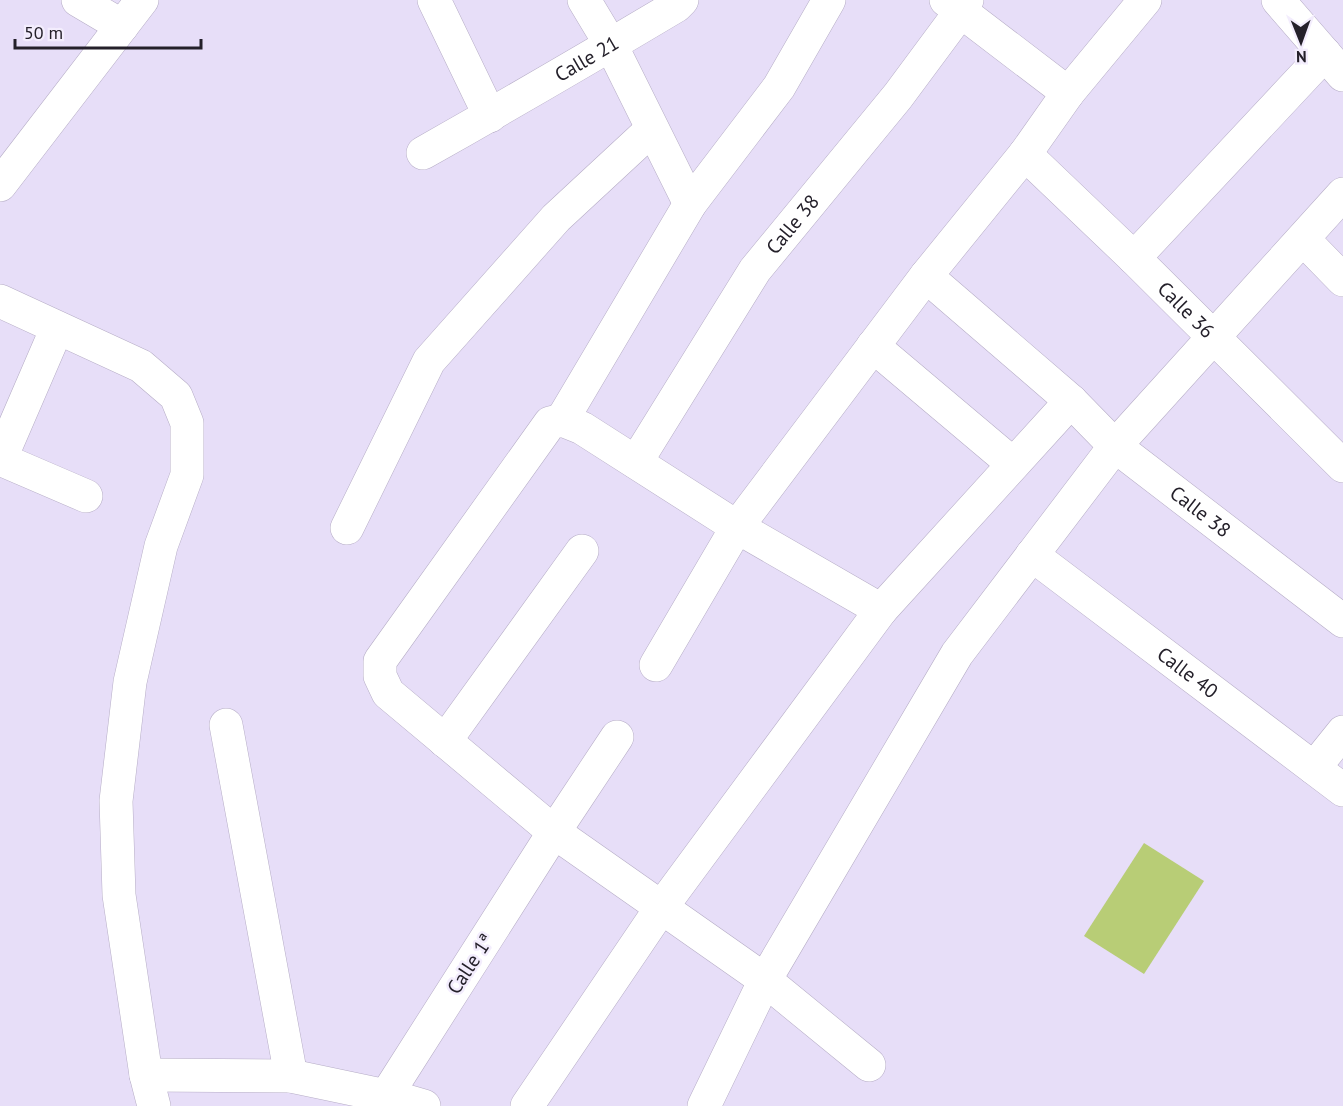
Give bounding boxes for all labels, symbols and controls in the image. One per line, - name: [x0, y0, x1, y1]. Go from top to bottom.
- scale bar: [15, 12, 201, 50]
- north arrow: [1271, 12, 1331, 72]
- text: 50 m: [24, 21, 63, 44]
- street label: Calle 21: [550, 30, 624, 88]
- text: N: [1296, 47, 1307, 67]
- street label: Calle 38: [760, 189, 825, 260]
- street label: Calle 36: [1152, 276, 1220, 344]
- street label: Calle 38: [1165, 480, 1236, 543]
- street label: Calle 40: [1152, 641, 1223, 704]
- street label: Calle 1ª: [441, 929, 499, 999]

